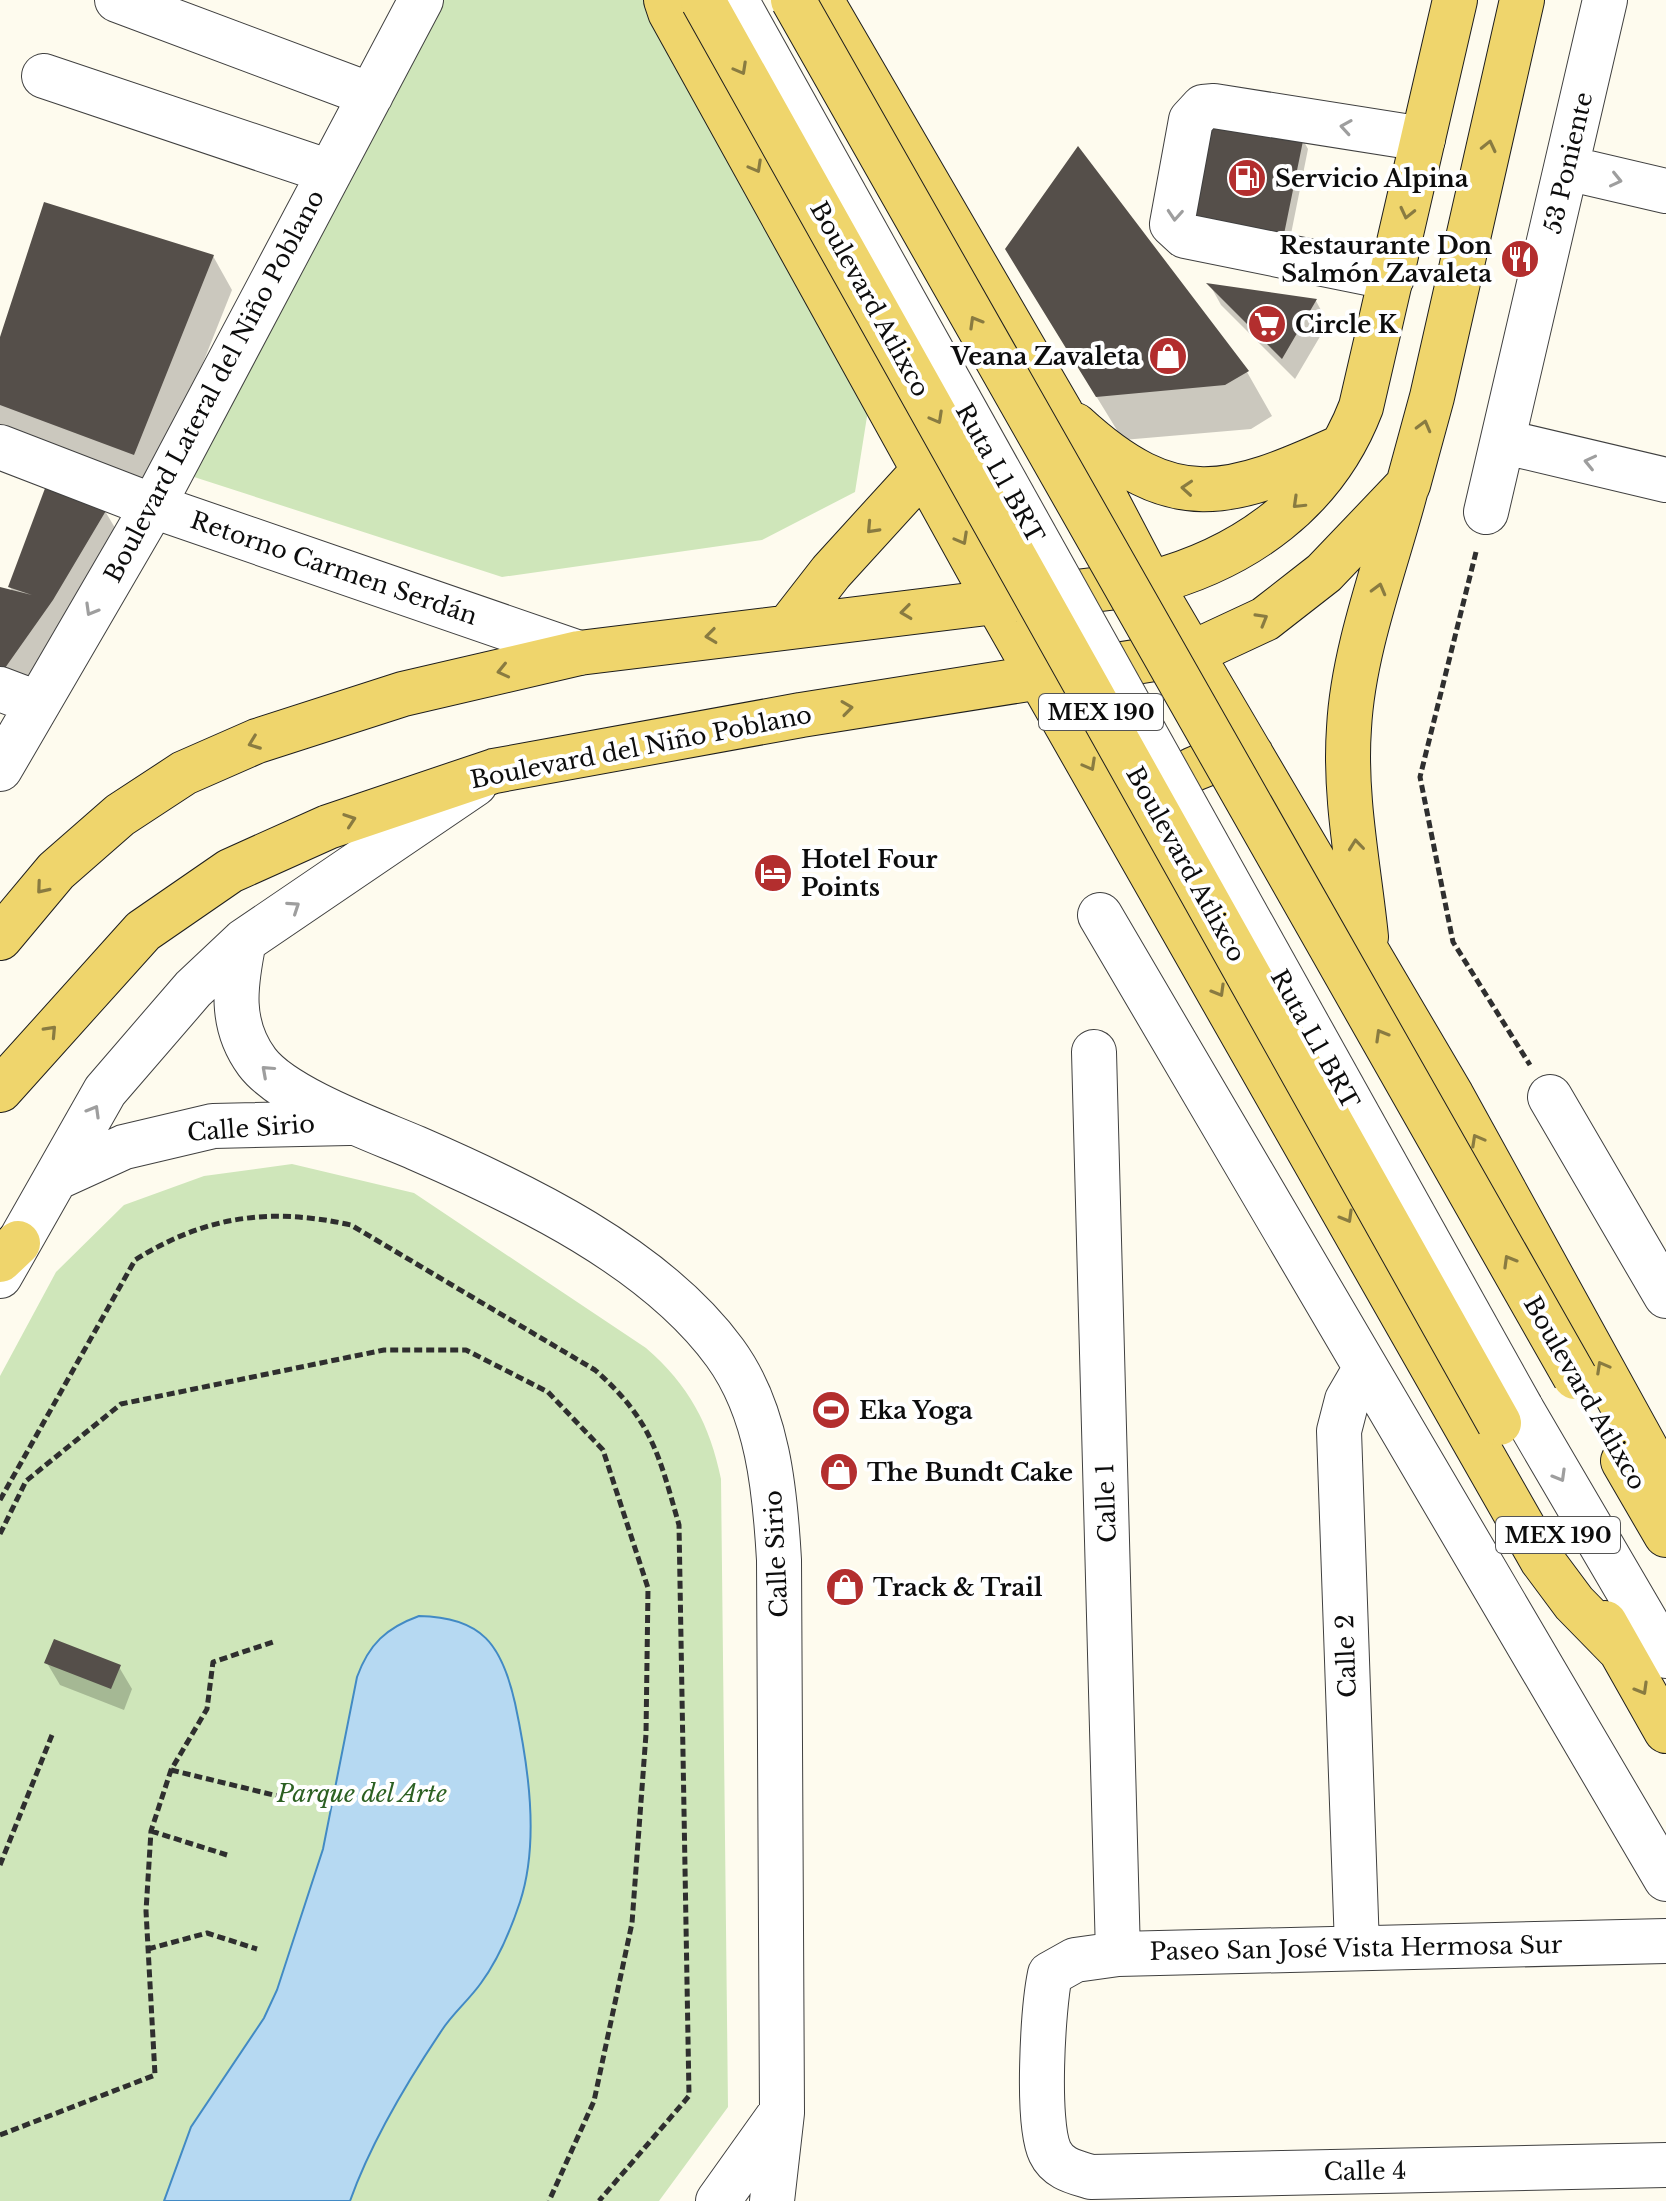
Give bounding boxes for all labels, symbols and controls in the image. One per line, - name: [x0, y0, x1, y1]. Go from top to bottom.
- one-way arrow: [731, 60, 747, 75]
- street label: 53 Poniente: [1538, 89, 1598, 237]
- one-way arrow: [1339, 119, 1353, 136]
- one-way arrow: [1480, 140, 1497, 153]
- fuel station icon: Servicio Alpina: [1226, 157, 1268, 199]
- one-way arrow: [746, 158, 762, 173]
- place label: Servicio Alpina: [1275, 164, 1469, 193]
- one-way arrow: [1609, 170, 1623, 187]
- street label: Boulevard Lateral del Niño Poblano: [98, 185, 330, 587]
- street label: Boulevard Atlixco: [804, 196, 936, 402]
- one-way arrow: [1399, 205, 1416, 219]
- one-way arrow: [1167, 210, 1184, 222]
- place label: Restaurante Don Salmón Zavaleta: [1279, 231, 1493, 288]
- restaurant icon: Restaurante Don Salmón Zavaleta: [1499, 238, 1541, 280]
- supermarket icon: Circle K: [1246, 303, 1288, 345]
- place label: Circle K: [1295, 310, 1399, 339]
- one-way arrow: [970, 315, 985, 330]
- shop icon: Veana Zavaleta: [1147, 335, 1189, 377]
- place label: Veana Zavaleta: [950, 342, 1140, 371]
- street label: Ruta L1 BRT: [950, 398, 1050, 548]
- one-way arrow: [927, 410, 942, 424]
- one-way arrow: [1414, 420, 1431, 434]
- one-way arrow: [1584, 454, 1597, 471]
- one-way arrow: [1180, 480, 1193, 497]
- one-way arrow: [1293, 494, 1307, 509]
- street label: Retorno Carmen Serdán: [187, 505, 481, 631]
- one-way arrow: [866, 519, 881, 533]
- one-way arrow: [952, 530, 968, 544]
- one-way arrow: [1370, 583, 1387, 597]
- one-way arrow: [85, 601, 101, 616]
- one-way arrow: [899, 603, 912, 620]
- one-way arrow: [1253, 613, 1268, 629]
- one-way arrow: [704, 627, 718, 644]
- one-way arrow: [497, 661, 511, 678]
- road number: MEX 190: [1039, 694, 1163, 730]
- street label: Boulevard del Niño Poblano: [468, 700, 814, 794]
- one-way arrow: [840, 700, 854, 717]
- one-way arrow: [248, 733, 262, 750]
- one-way arrow: [1080, 756, 1096, 771]
- street label: Boulevard Atlixco: [1120, 761, 1252, 967]
- one-way arrow: [342, 813, 356, 829]
- one-way arrow: [1348, 839, 1365, 852]
- place label: Hotel Four Points: [801, 845, 938, 902]
- hotel icon: Hotel Four Points: [752, 852, 794, 894]
- one-way arrow: [37, 879, 52, 894]
- one-way arrow: [285, 902, 299, 917]
- street label: Ruta L1 BRT: [1265, 964, 1365, 1114]
- one-way arrow: [1209, 982, 1225, 996]
- one-way arrow: [42, 1026, 56, 1041]
- one-way arrow: [1375, 1029, 1391, 1043]
- one-way arrow: [262, 1066, 277, 1081]
- one-way arrow: [84, 1105, 100, 1120]
- street label: Calle Sirio: [186, 1109, 316, 1147]
- one-way arrow: [1471, 1133, 1486, 1148]
- one-way arrow: [1337, 1208, 1353, 1223]
- one-way arrow: [1503, 1255, 1519, 1269]
- street label: Boulevard Atlixco: [1518, 1291, 1652, 1495]
- one-way arrow: [1597, 1361, 1612, 1375]
- sports icon: Eka Yoga: [810, 1389, 852, 1431]
- place label: Eka Yoga: [859, 1396, 973, 1425]
- shop icon: The Bundt Cake: [818, 1451, 860, 1493]
- place label: The Bundt Cake: [867, 1458, 1073, 1487]
- street label: Calle 1: [1090, 1463, 1122, 1543]
- one-way arrow: [1550, 1467, 1566, 1482]
- street label: Calle Sirio: [758, 1489, 794, 1619]
- road number: MEX 190: [1496, 1517, 1620, 1553]
- shop icon: Track & Trail: [824, 1566, 866, 1608]
- place label: Track & Trail: [873, 1573, 1043, 1602]
- street label: Calle 2: [1330, 1614, 1362, 1698]
- one-way arrow: [1632, 1680, 1648, 1695]
- park label: Parque del Arte: [276, 1779, 447, 1808]
- street label: Paseo San José Vista Hermosa Sur: [1149, 1930, 1563, 1966]
- street label: Calle 4: [1323, 2156, 1407, 2186]

